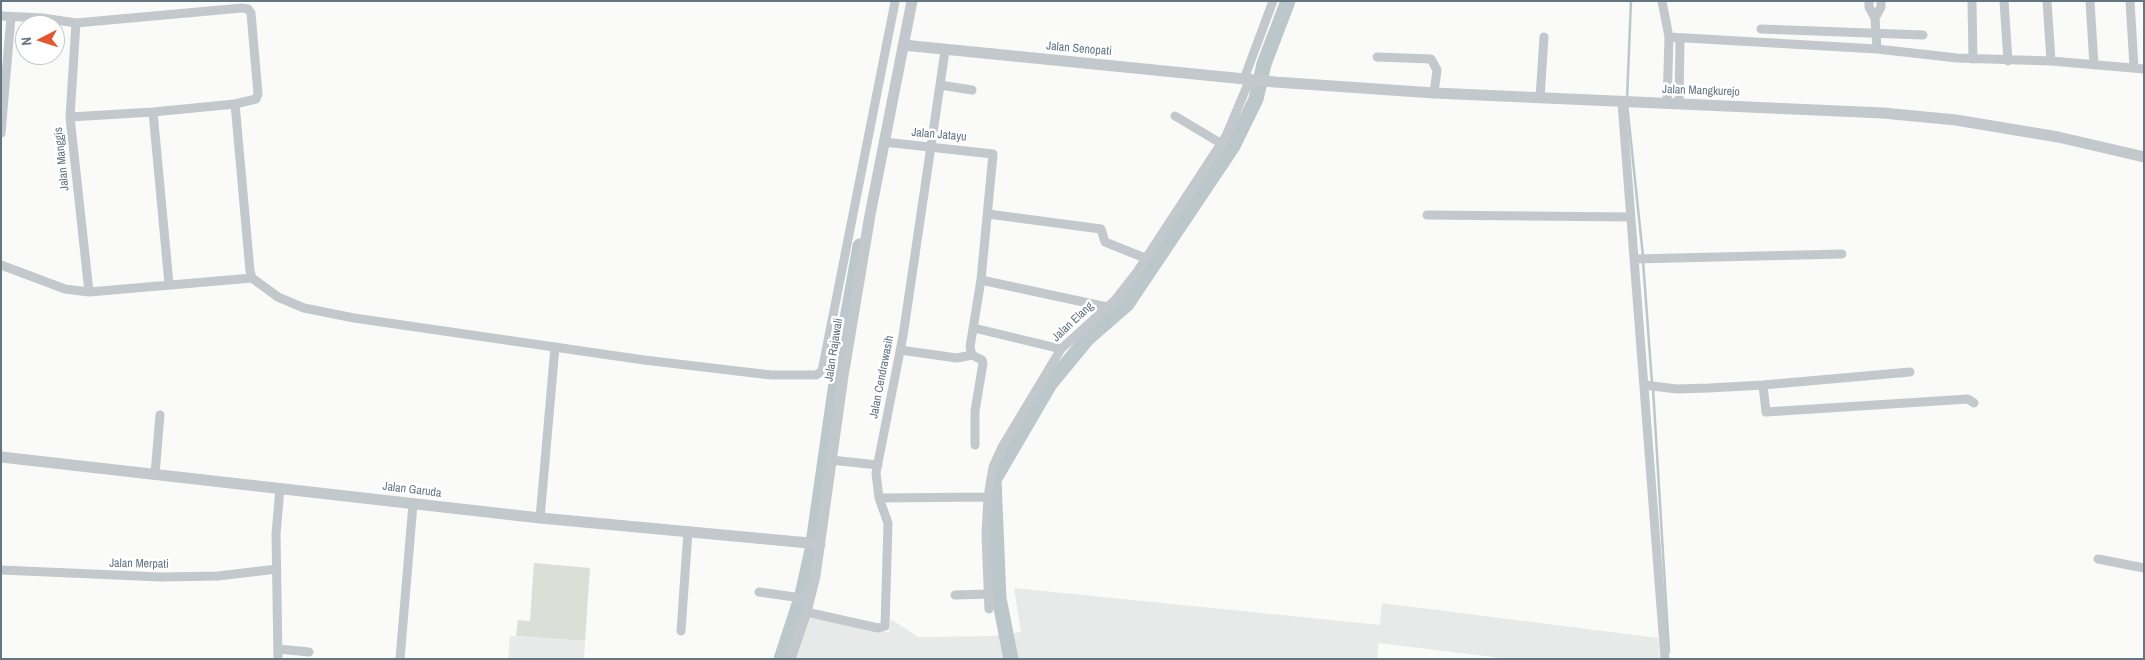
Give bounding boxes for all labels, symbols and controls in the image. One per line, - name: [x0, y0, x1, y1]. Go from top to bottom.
- north arrow: [15, 15, 65, 65]
- text: N: [17, 36, 35, 46]
- street label: Jalan Senopati: [1046, 39, 1112, 59]
- street label: Jalan Mangkurejo: [1662, 82, 1740, 100]
- street label: Jalan Jatayu: [911, 125, 967, 145]
- street label: Jalan Manggis: [51, 126, 73, 192]
- street label: Jalan Elang: [1049, 299, 1097, 345]
- street label: Jalan Rajawali: [822, 317, 846, 383]
- street label: Jalan Cendrawasih: [867, 334, 897, 420]
- street label: Jalan Garuda: [382, 479, 442, 501]
- street label: Jalan Merpati: [109, 556, 169, 572]

